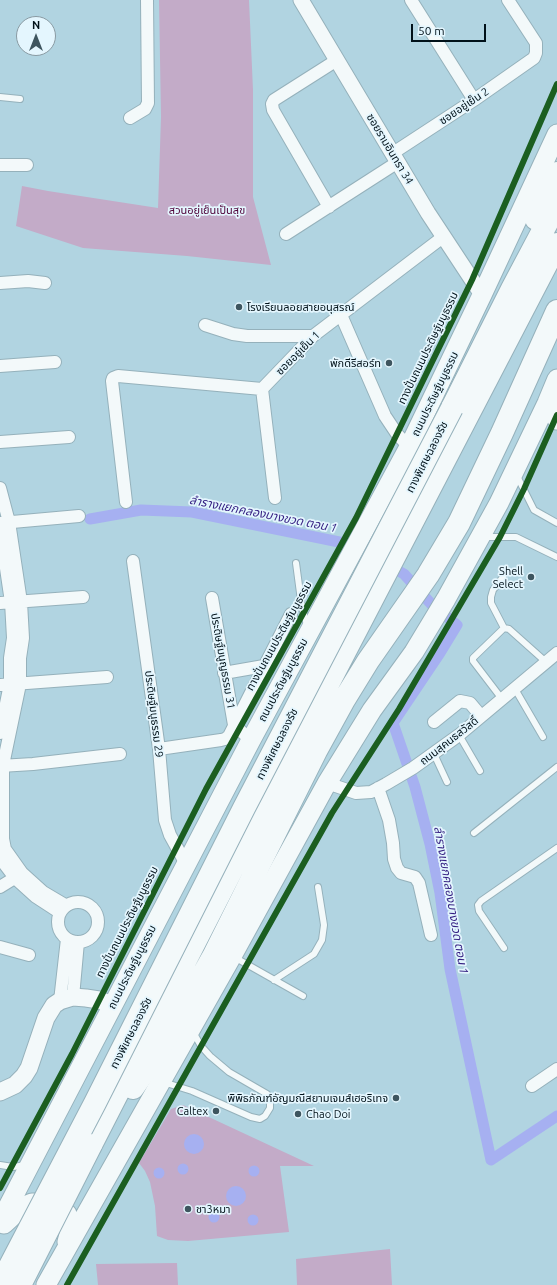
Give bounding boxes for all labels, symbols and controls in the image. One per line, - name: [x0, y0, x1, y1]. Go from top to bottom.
- north arrow: [16, 16, 56, 56]
- scale bar: [413, 16, 488, 42]
- text: N: [32, 19, 40, 31]
- text: 50 m: [418, 24, 445, 37]
- street label: ซอยอยู่เย็น 2: [437, 85, 491, 127]
- street label: ซอยรามอินทรา 34: [364, 111, 416, 187]
- park label: สวนอยู่เย็นเป็นสุข: [169, 203, 245, 217]
- street label: ทางปั่นถนนประดิษฐ์มนูธรรม: [395, 290, 461, 406]
- place label: โรงเรียนลอยสายอนุสรณ์: [247, 300, 354, 314]
- marker: โรงเรียนลอยสายอนุสรณ์: [234, 302, 244, 312]
- street label: ซอยอยู่เย็น 1: [273, 328, 323, 378]
- street label: ถนนประดิษฐ์มนูธรรม: [409, 349, 461, 439]
- place label: พักดีรีสอร์ท: [330, 356, 381, 370]
- marker: พักดีรีสอร์ท: [384, 358, 394, 368]
- street label: ทางพิเศษฉลองรัช: [403, 419, 451, 495]
- water label: ลำรางแยกคลองบางขวด ตอน 1: [188, 493, 338, 535]
- place label: Shell Select: [493, 564, 523, 590]
- marker: Shell Select: [526, 572, 536, 582]
- street label: ทางปั่นถนนประดิษฐ์มนูธรรม: [243, 579, 315, 693]
- street label: ประดิษฐ์มนูญธรรม 31: [208, 612, 238, 710]
- street label: ถนนประดิษฐ์มนูธรรม: [255, 636, 311, 724]
- street label: ประดิษฐ์มนูธรรม 29: [142, 670, 166, 758]
- street label: ทางพิเศษฉลองรัช: [253, 706, 301, 782]
- street label: ถนนสุคนธสวัสดิ์: [417, 714, 481, 768]
- water label: ลำรางแยกคลองบางขวด ตอน 1: [431, 825, 471, 975]
- street label: ทางปั่นถนนประดิษฐ์มนูธรรม: [93, 864, 161, 980]
- street label: ถนนประดิษฐ์มนูธรรม: [105, 923, 159, 1011]
- street label: ทางพิเศษฉลองรัช: [107, 995, 155, 1071]
- place label: พิพิธภัณฑ์อัญมณีสยามเจมส์เฮอริเทจ: [227, 1091, 388, 1105]
- marker: พิพิธภัณฑ์อัญมณีสยามเจมส์เฮอริเทจ: [391, 1093, 401, 1103]
- place label: Caltex: [177, 1104, 208, 1118]
- marker: Caltex: [211, 1106, 221, 1116]
- place label: Chao Doi: [306, 1107, 351, 1121]
- marker: Chao Doi: [293, 1109, 303, 1119]
- place label: ชา3หมา: [196, 1202, 230, 1216]
- marker: ชา3หมา: [183, 1204, 193, 1214]

